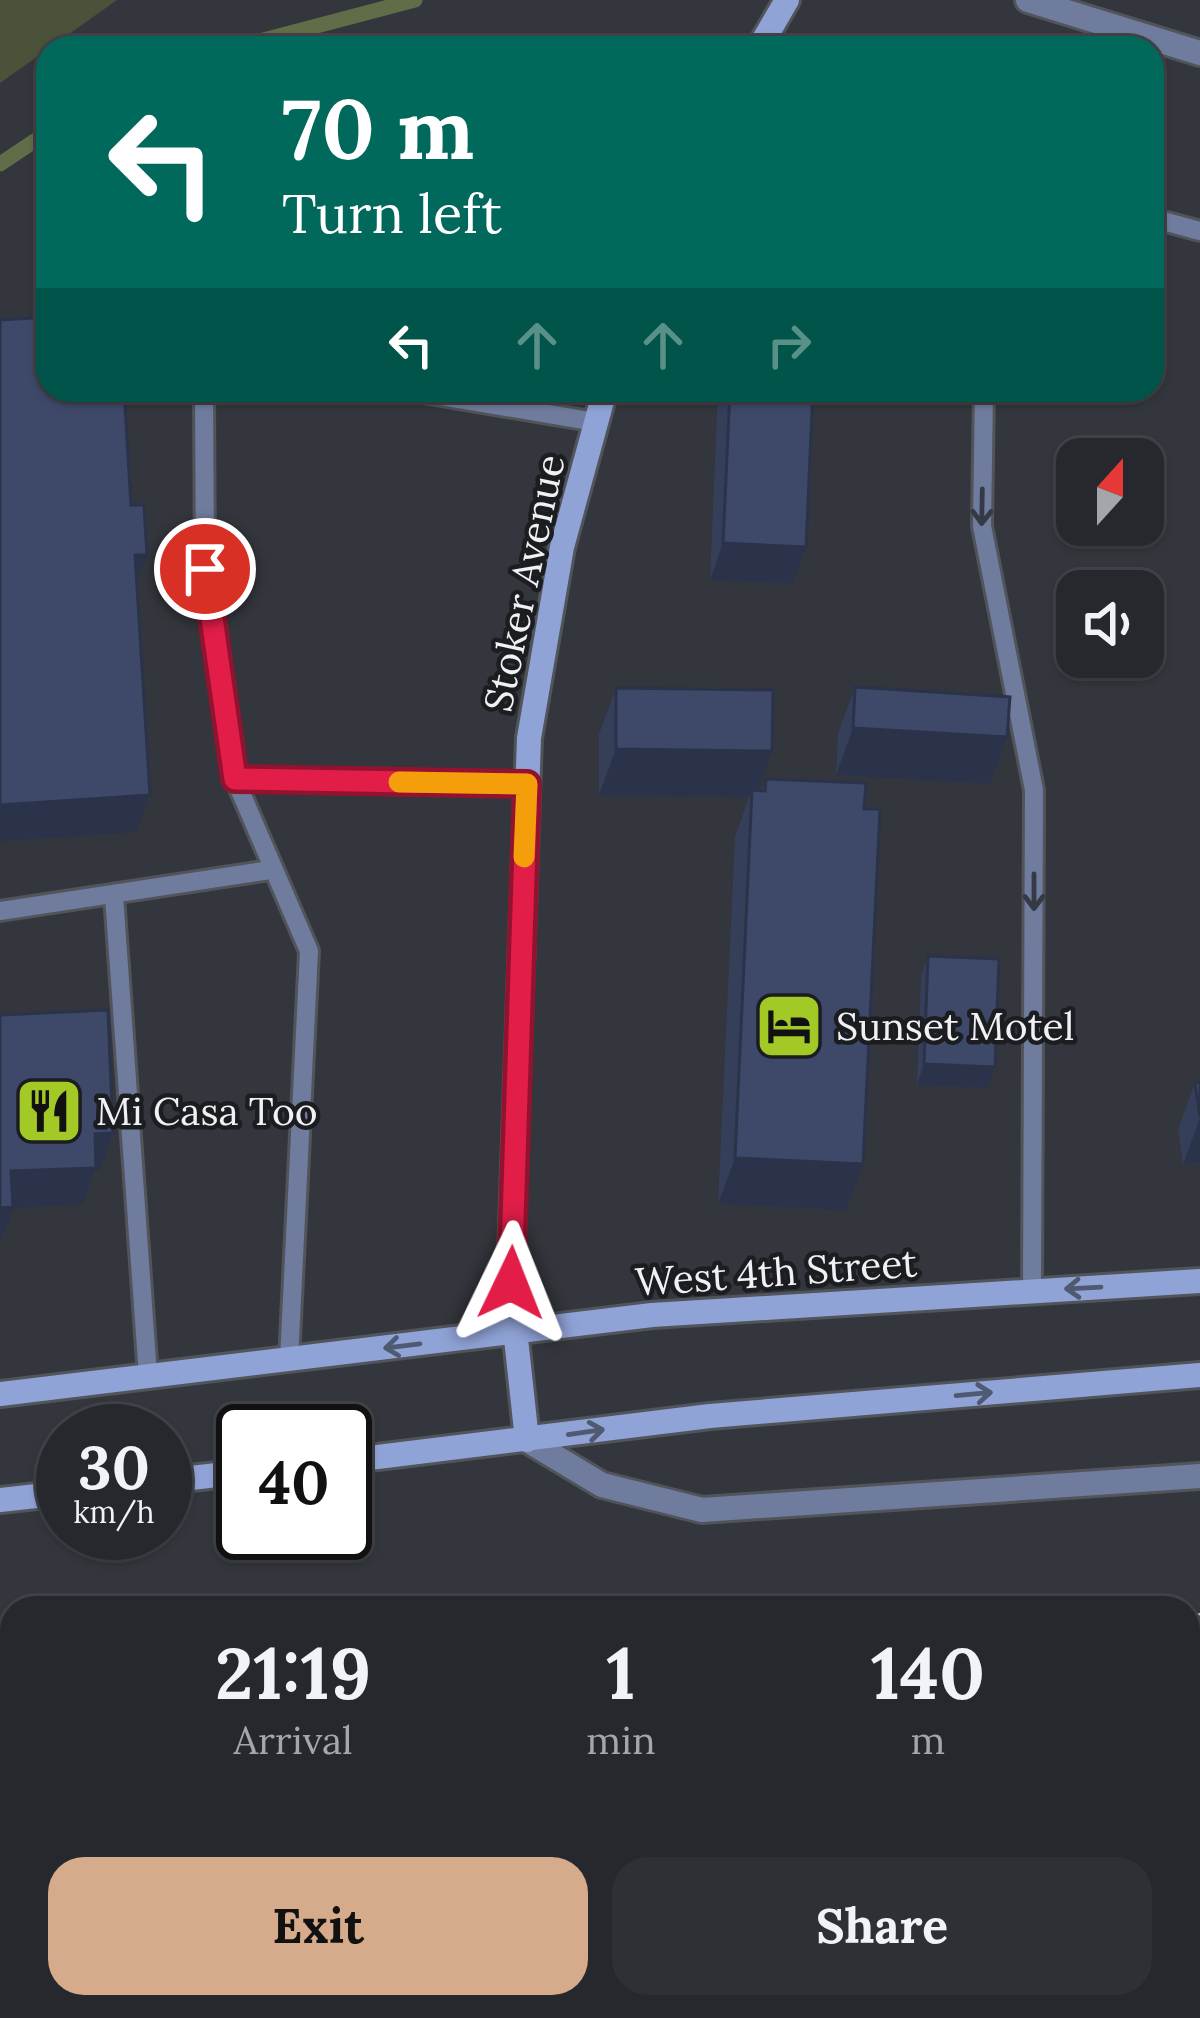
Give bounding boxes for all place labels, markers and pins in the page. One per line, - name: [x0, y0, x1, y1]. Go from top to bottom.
- pin: [154, 518, 256, 620]
- hotel icon: Sunset Motel: [754, 991, 824, 1061]
- place label: Sunset Motel: [836, 1001, 1074, 1051]
- restaurant icon: Mi Casa Too: [14, 1076, 84, 1146]
- place label: Mi Casa Too: [96, 1086, 318, 1136]

